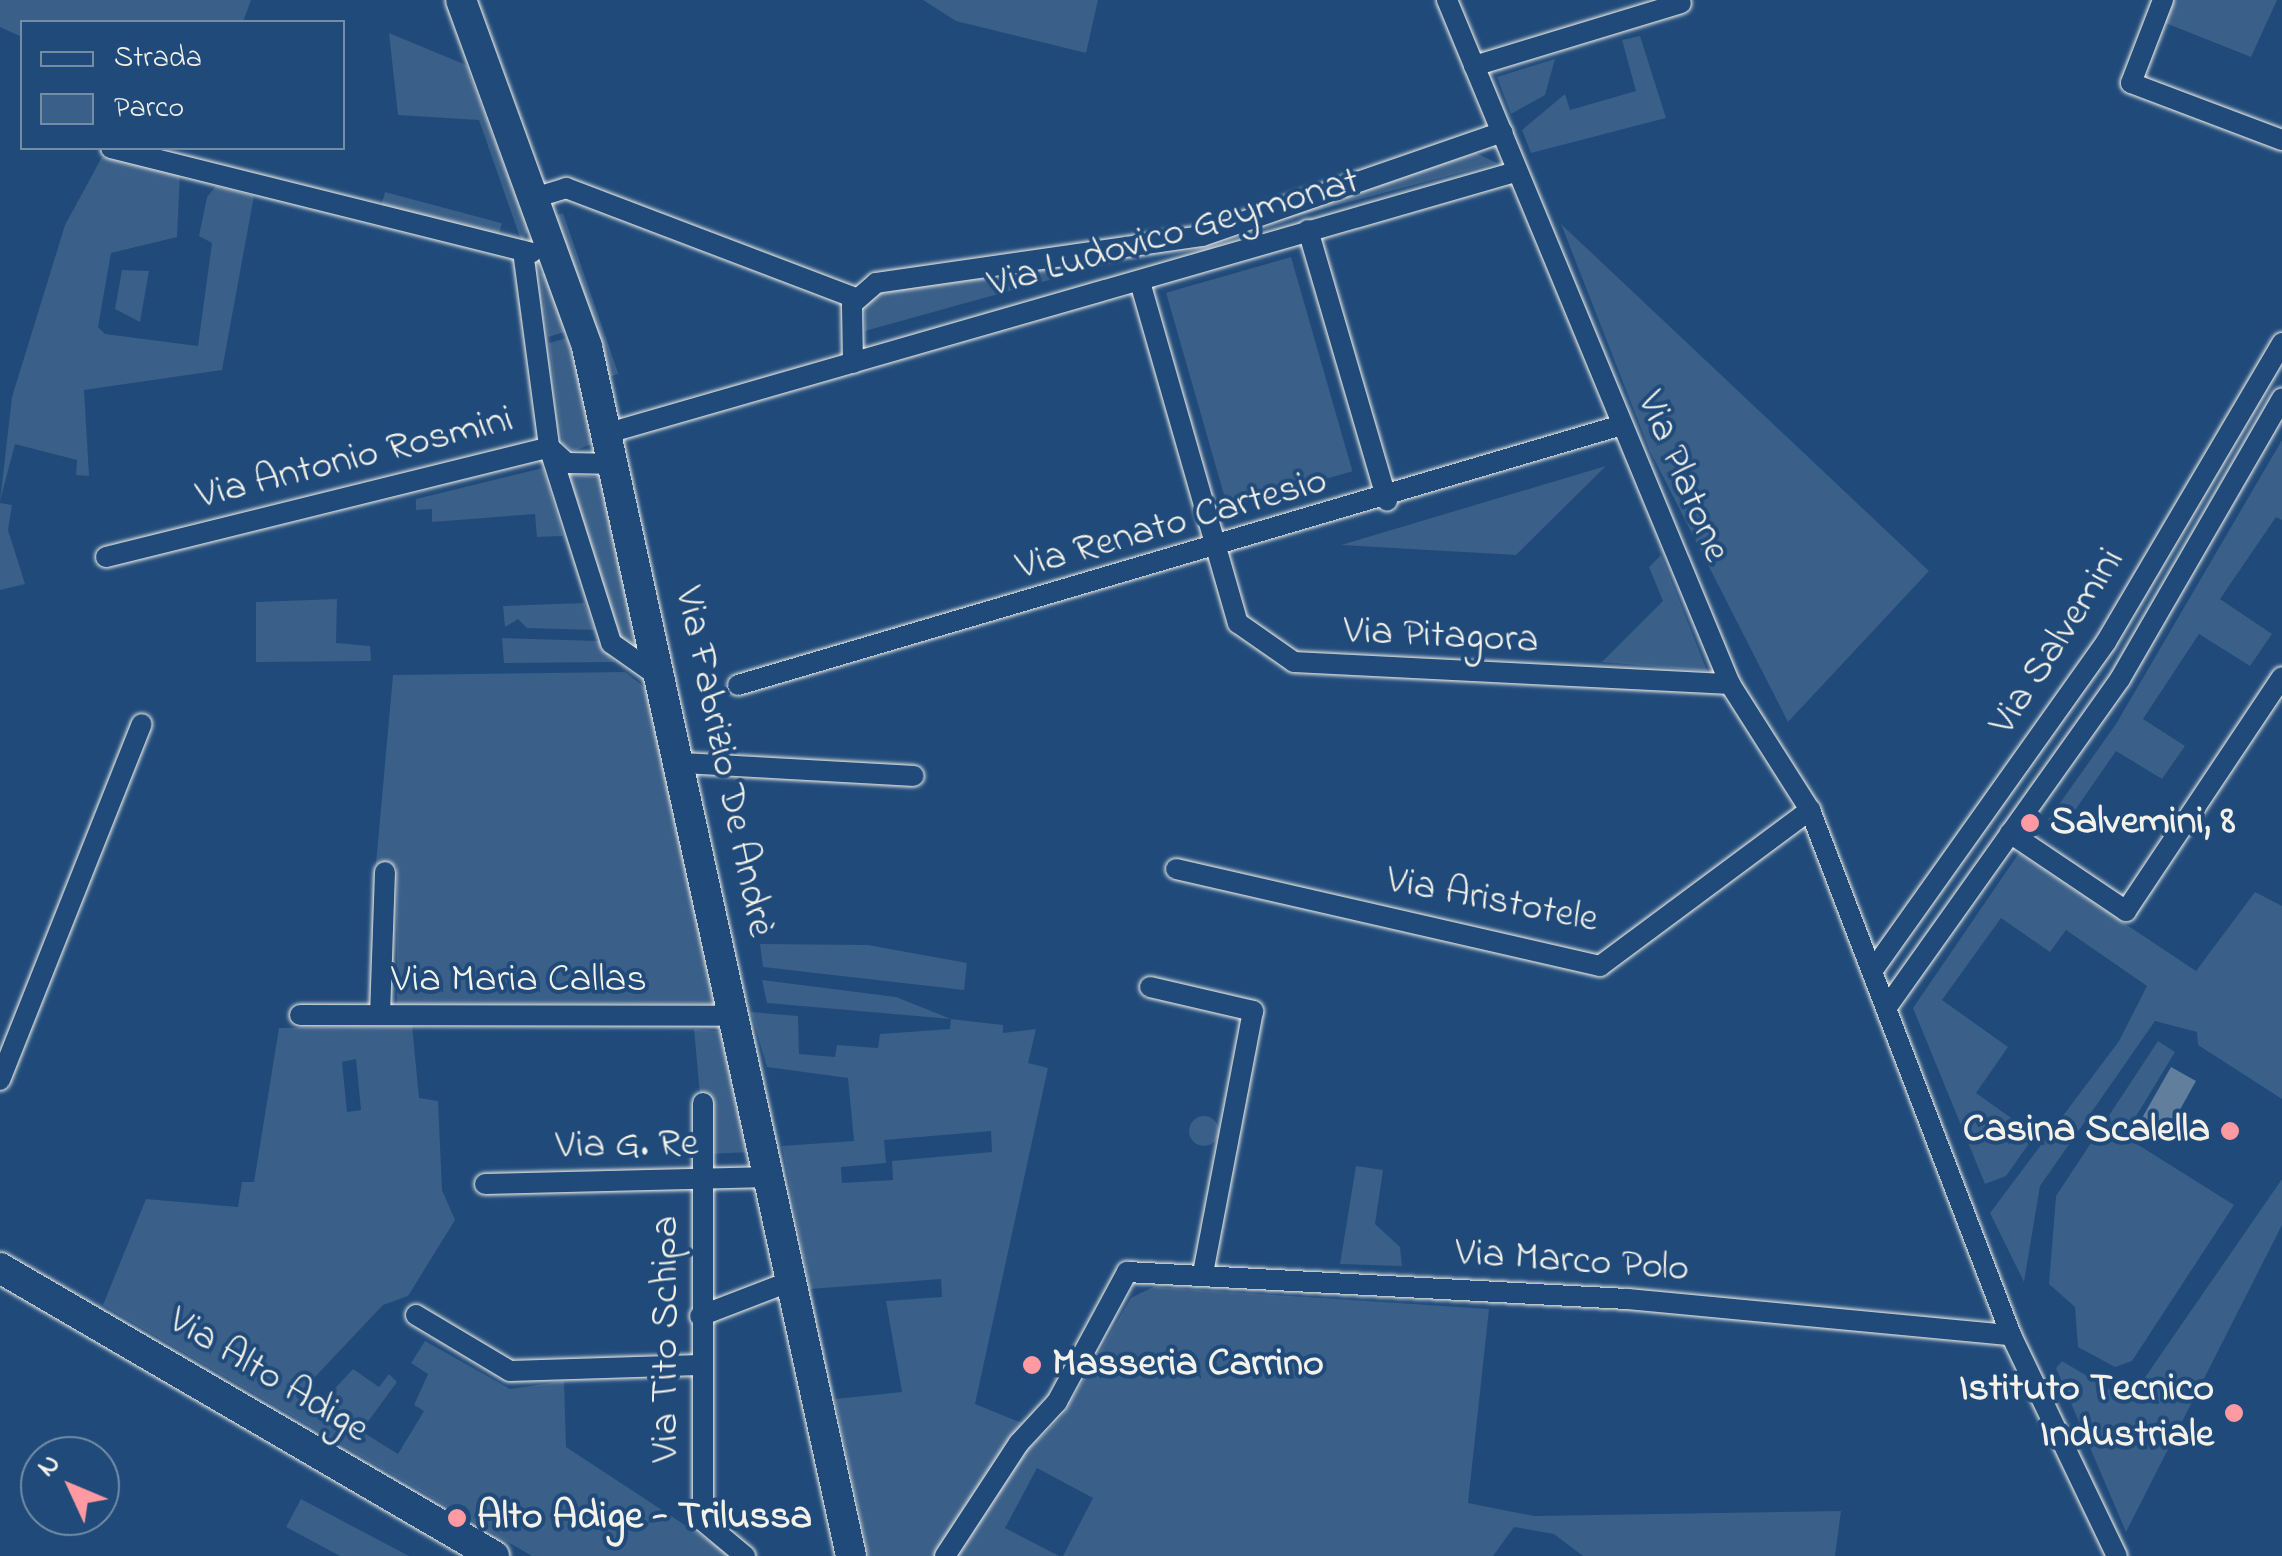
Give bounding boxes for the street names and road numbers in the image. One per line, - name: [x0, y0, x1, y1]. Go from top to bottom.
- street label: Via Ludovico Geymonat: [983, 158, 1365, 310]
- street label: Via Platone: [1625, 385, 1739, 569]
- street label: Via Antonio Rosmini: [192, 396, 518, 522]
- street label: Via Renato Cartesio: [1011, 458, 1333, 592]
- street label: Via Salvemini: [1980, 539, 2136, 745]
- street label: Via Fabrizio De Andrè: [662, 582, 784, 942]
- street label: Via Pitagora: [1342, 608, 1540, 666]
- street label: Via Aristotele: [1382, 857, 1602, 945]
- street label: Via Maria Callas: [391, 957, 647, 1005]
- street label: Via G. Re: [555, 1121, 699, 1171]
- street label: Via Tito Schipa: [643, 1216, 691, 1462]
- street label: Via Marco Polo: [1453, 1230, 1691, 1294]
- street label: Via Alto Adige: [159, 1297, 377, 1455]

